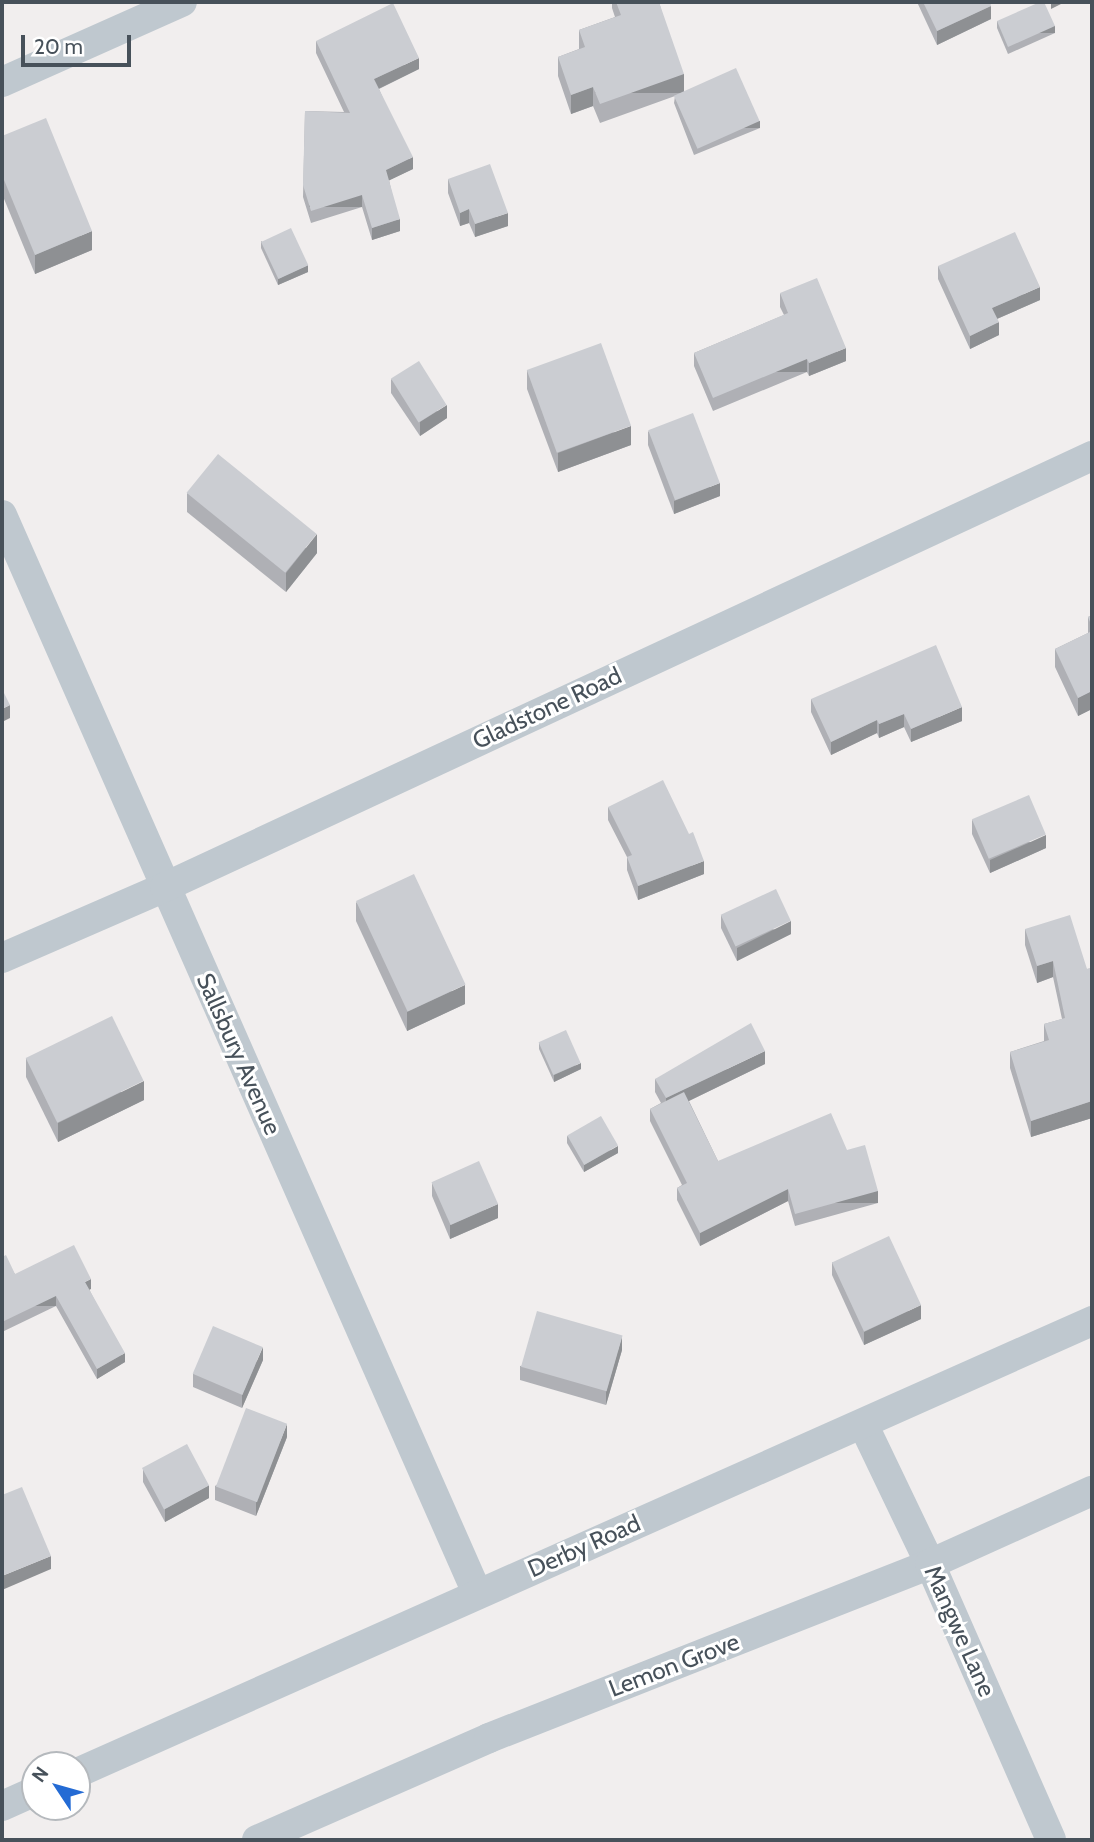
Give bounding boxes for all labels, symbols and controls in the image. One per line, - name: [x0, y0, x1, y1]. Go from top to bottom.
- scale bar: [24, 21, 135, 65]
- text: 20 m: [34, 34, 83, 59]
- street label: Gladstone Road: [468, 661, 626, 755]
- street label: Sallsbury Avenue: [190, 969, 288, 1139]
- street label: Derby Road: [523, 1508, 645, 1584]
- street label: Mangwe Lane: [918, 1561, 1002, 1701]
- street label: Lemon Grove: [605, 1627, 743, 1703]
- north arrow: [21, 1751, 91, 1821]
- text: N: [27, 1762, 53, 1787]

